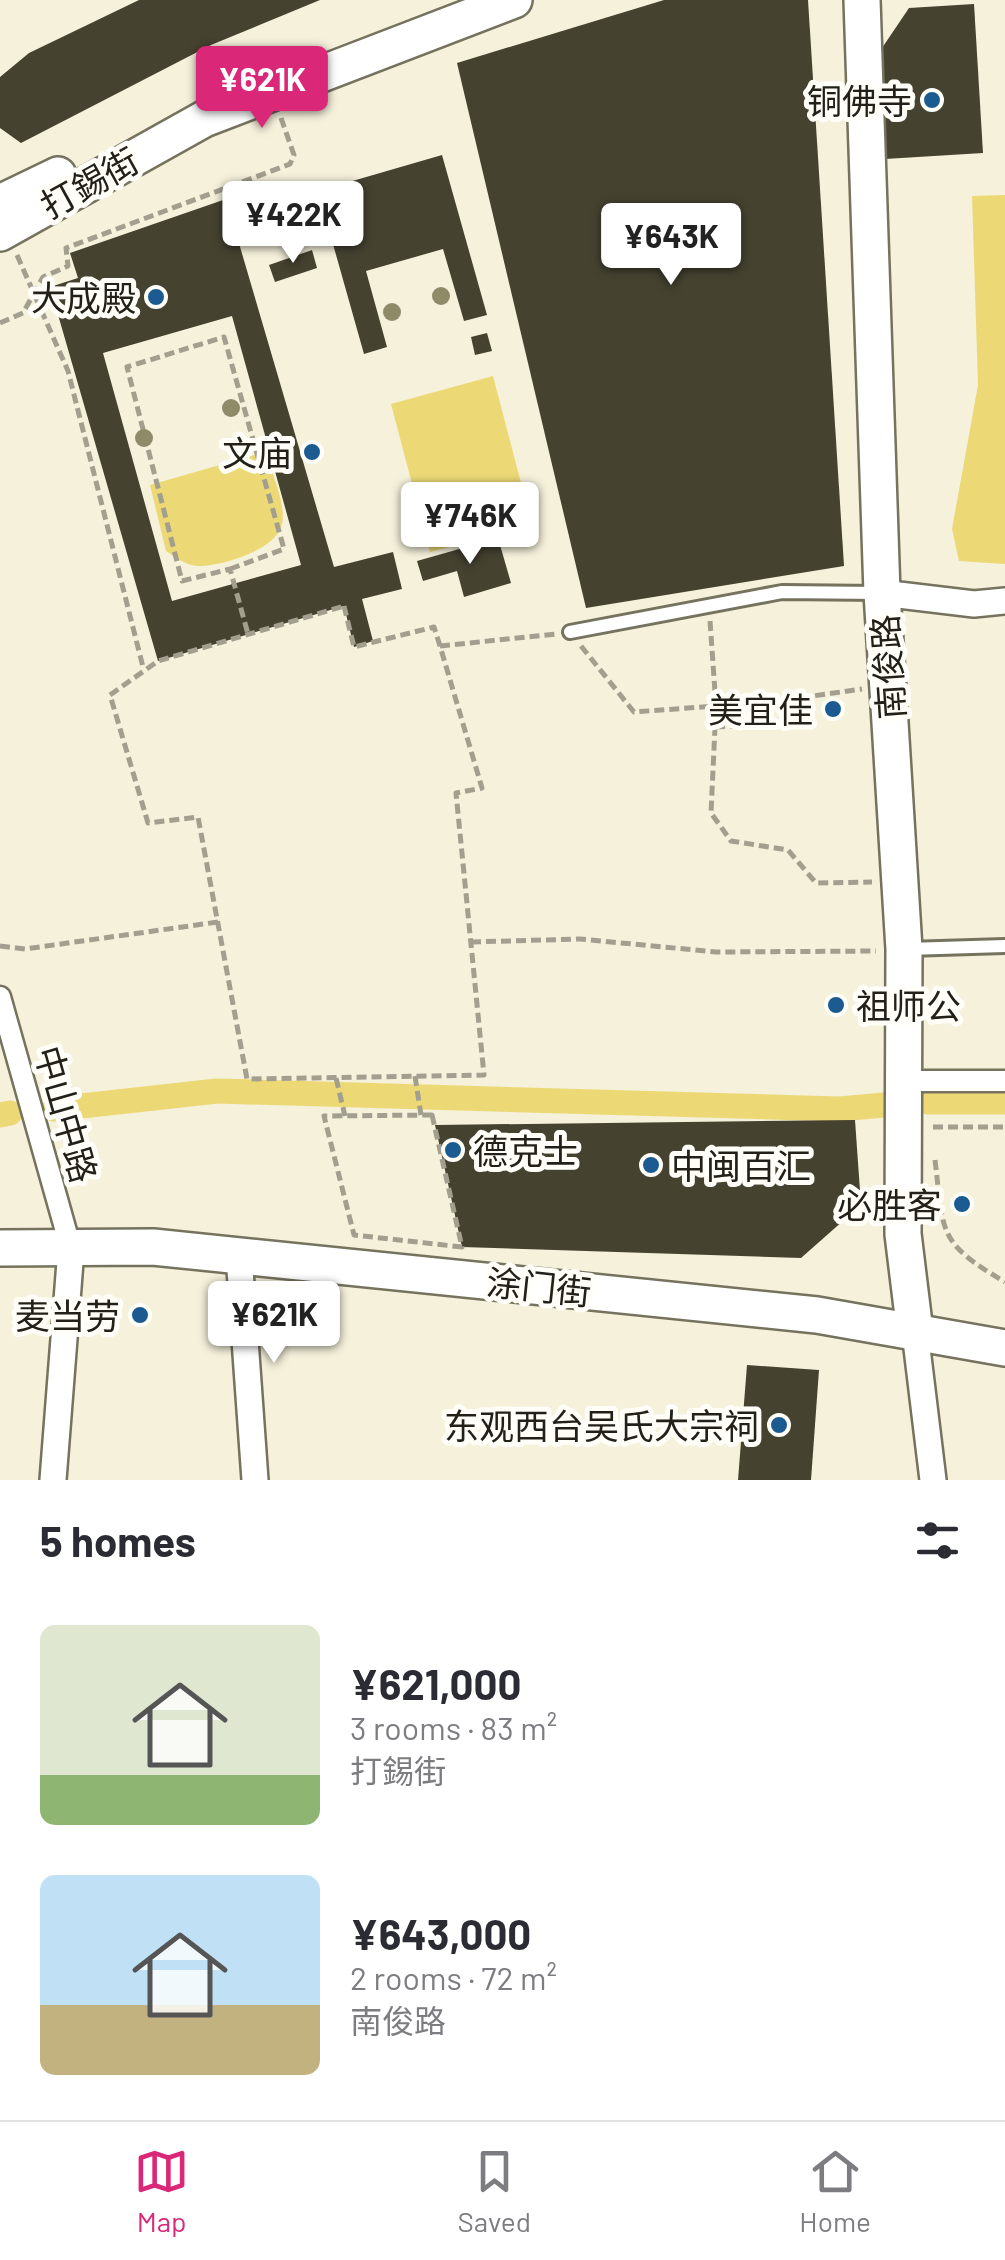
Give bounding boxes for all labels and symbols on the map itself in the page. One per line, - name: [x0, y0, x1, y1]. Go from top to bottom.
- pin: ¥621K: [192, 46, 332, 131]
- place label: 铜佛寺: [807, 79, 912, 121]
- marker: 铜佛寺: [921, 89, 943, 111]
- street label: 打錫街: [33, 138, 145, 226]
- pin: ¥422K: [223, 181, 363, 266]
- pin: ¥643K: [601, 203, 741, 288]
- place label: 大成殿: [31, 276, 136, 318]
- marker: 大成殿: [145, 286, 167, 308]
- place label: 文庙: [222, 431, 292, 473]
- marker: 文庙: [301, 441, 323, 463]
- pin: ¥746K: [400, 482, 540, 567]
- street label: 南俊路: [862, 613, 912, 721]
- place label: 美宜佳: [708, 688, 813, 730]
- marker: 美宜佳: [822, 698, 844, 720]
- place label: 祖师公: [856, 984, 961, 1026]
- marker: 祖师公: [825, 994, 847, 1016]
- street label: 中山中路: [28, 1041, 106, 1187]
- place label: 德克士: [473, 1129, 578, 1171]
- marker: 德克士: [442, 1139, 464, 1161]
- place label: 中闽百汇: [671, 1144, 811, 1186]
- marker: 中闽百汇: [640, 1154, 662, 1176]
- place label: 必胜客: [837, 1183, 942, 1225]
- marker: 必胜客: [951, 1193, 973, 1215]
- street label: 涂门街: [485, 1260, 593, 1312]
- pin: ¥621K: [204, 1281, 344, 1366]
- place label: 麦当劳: [15, 1294, 120, 1336]
- marker: 麦当劳: [129, 1304, 151, 1326]
- place label: 东观西台吴氏大宗祠: [444, 1404, 759, 1446]
- marker: 东观西台吴氏大宗祠: [768, 1414, 790, 1436]

